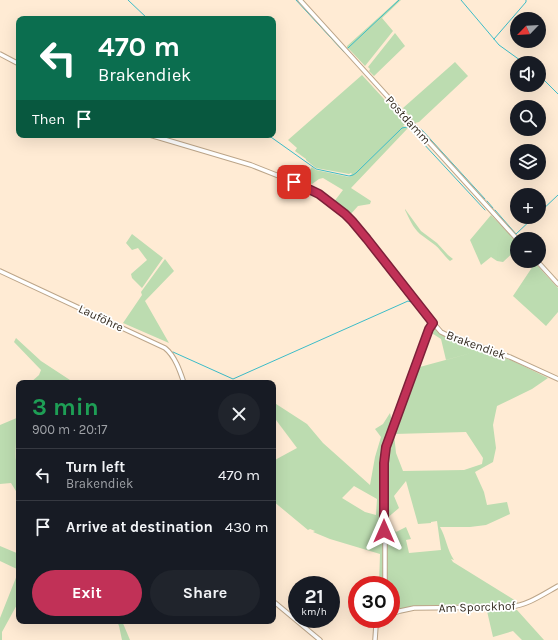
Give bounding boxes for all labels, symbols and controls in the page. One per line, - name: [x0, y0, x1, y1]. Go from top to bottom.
- north arrow: [510, 12, 546, 48]
- map controls: [510, 12, 546, 268]
- text: 470 m: [98, 30, 180, 63]
- icon: left: [32, 32, 84, 84]
- button: sound: [510, 56, 546, 92]
- text: Brakendiek: [98, 64, 191, 86]
- street label: Postdamm: [383, 93, 433, 147]
- button: search: [510, 100, 546, 136]
- icon: arrive: [73, 108, 95, 130]
- text: Then: [32, 110, 65, 128]
- button: layers: [510, 144, 546, 180]
- pin: [277, 165, 311, 199]
- icon: arrive: [283, 171, 305, 193]
- button: +: [510, 188, 546, 224]
- button: −: [510, 232, 546, 268]
- street label: Lauföhre: [76, 302, 126, 334]
- street label: Brakendiek: [444, 328, 508, 362]
- text: 3 min: [32, 393, 99, 421]
- button: close: [218, 393, 260, 435]
- text: 900 m · 20:17: [32, 422, 107, 437]
- text: Turn left: [66, 458, 125, 476]
- icon: left: [32, 464, 54, 486]
- text: 470 m: [218, 466, 260, 484]
- text: Brakendiek: [66, 476, 133, 491]
- position arrow: [363, 510, 405, 552]
- icon: arrive: [32, 516, 54, 538]
- text: Arrive at destination: [66, 518, 213, 536]
- text: 430 m: [225, 518, 269, 536]
- button: Exit: [32, 570, 142, 616]
- button: Share: [150, 570, 260, 616]
- speed limit sign: 30: [348, 576, 400, 628]
- text: 21: [304, 585, 324, 608]
- street label: Am Sporckhof: [438, 599, 517, 615]
- text: km/h: [301, 606, 327, 618]

